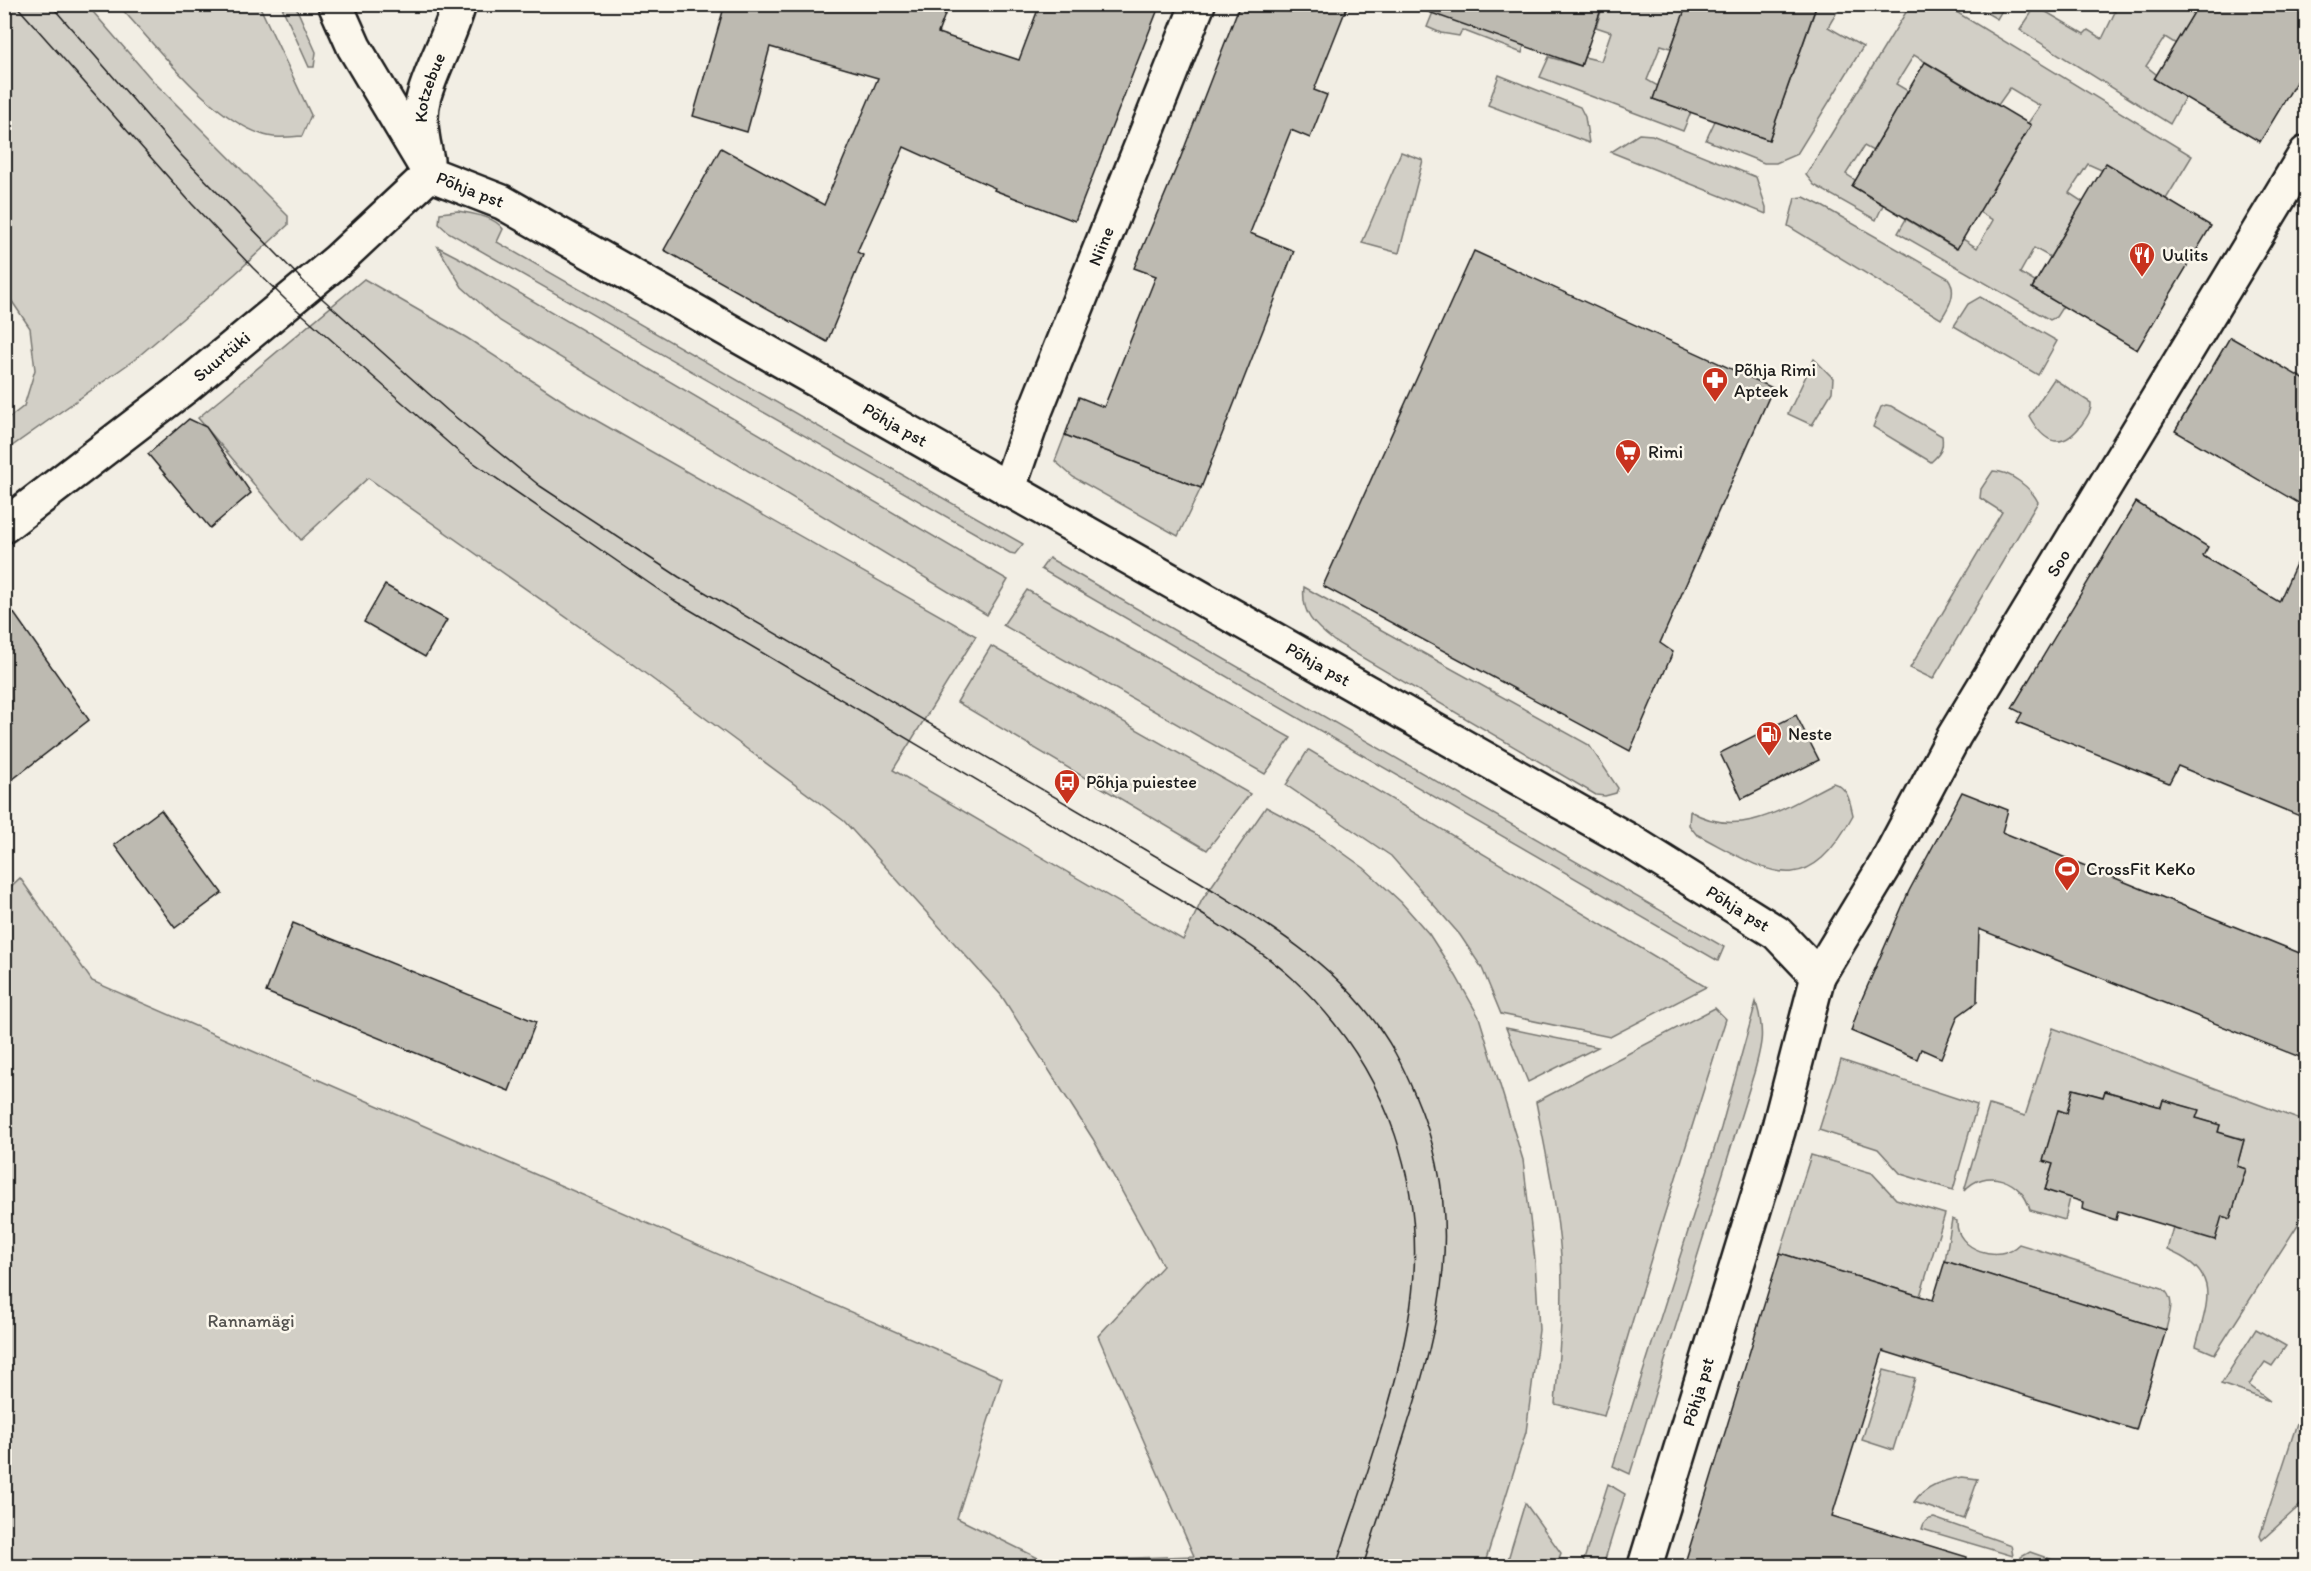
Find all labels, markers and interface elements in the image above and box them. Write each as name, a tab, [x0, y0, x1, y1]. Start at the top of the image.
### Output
street label: Kotzebue	[410, 49, 450, 123]
street label: Põhja pst	[433, 166, 507, 213]
street label: Niine	[1083, 223, 1119, 269]
restaurant icon: Uulits	[2127, 240, 2157, 278]
place label: Uulits	[2162, 244, 2208, 266]
street label: Suurtüki	[189, 326, 255, 387]
place label: Põhja Rimi Apteek	[1734, 359, 1816, 402]
pharmacy icon: Põhja Rimi Apteek	[1700, 365, 1730, 403]
street label: Põhja pst	[859, 398, 932, 452]
supermarket icon: Rimi	[1613, 437, 1643, 475]
place label: Rimi	[1648, 441, 1683, 463]
street label: Soo	[2042, 545, 2075, 581]
street label: Põhja pst	[1282, 637, 1354, 691]
fuel station icon: Neste	[1754, 719, 1784, 757]
place label: Neste	[1788, 723, 1832, 745]
bus stop icon: Põhja puiestee	[1052, 767, 1082, 805]
place label: Põhja puiestee	[1086, 771, 1197, 793]
sports icon: CrossFit KeKo	[2052, 854, 2082, 892]
place label: CrossFit KeKo	[2086, 858, 2195, 880]
street label: Põhja pst	[1702, 880, 1774, 937]
park label: Rannamägi	[207, 1310, 295, 1332]
street label: Põhja pst	[1677, 1355, 1719, 1429]

